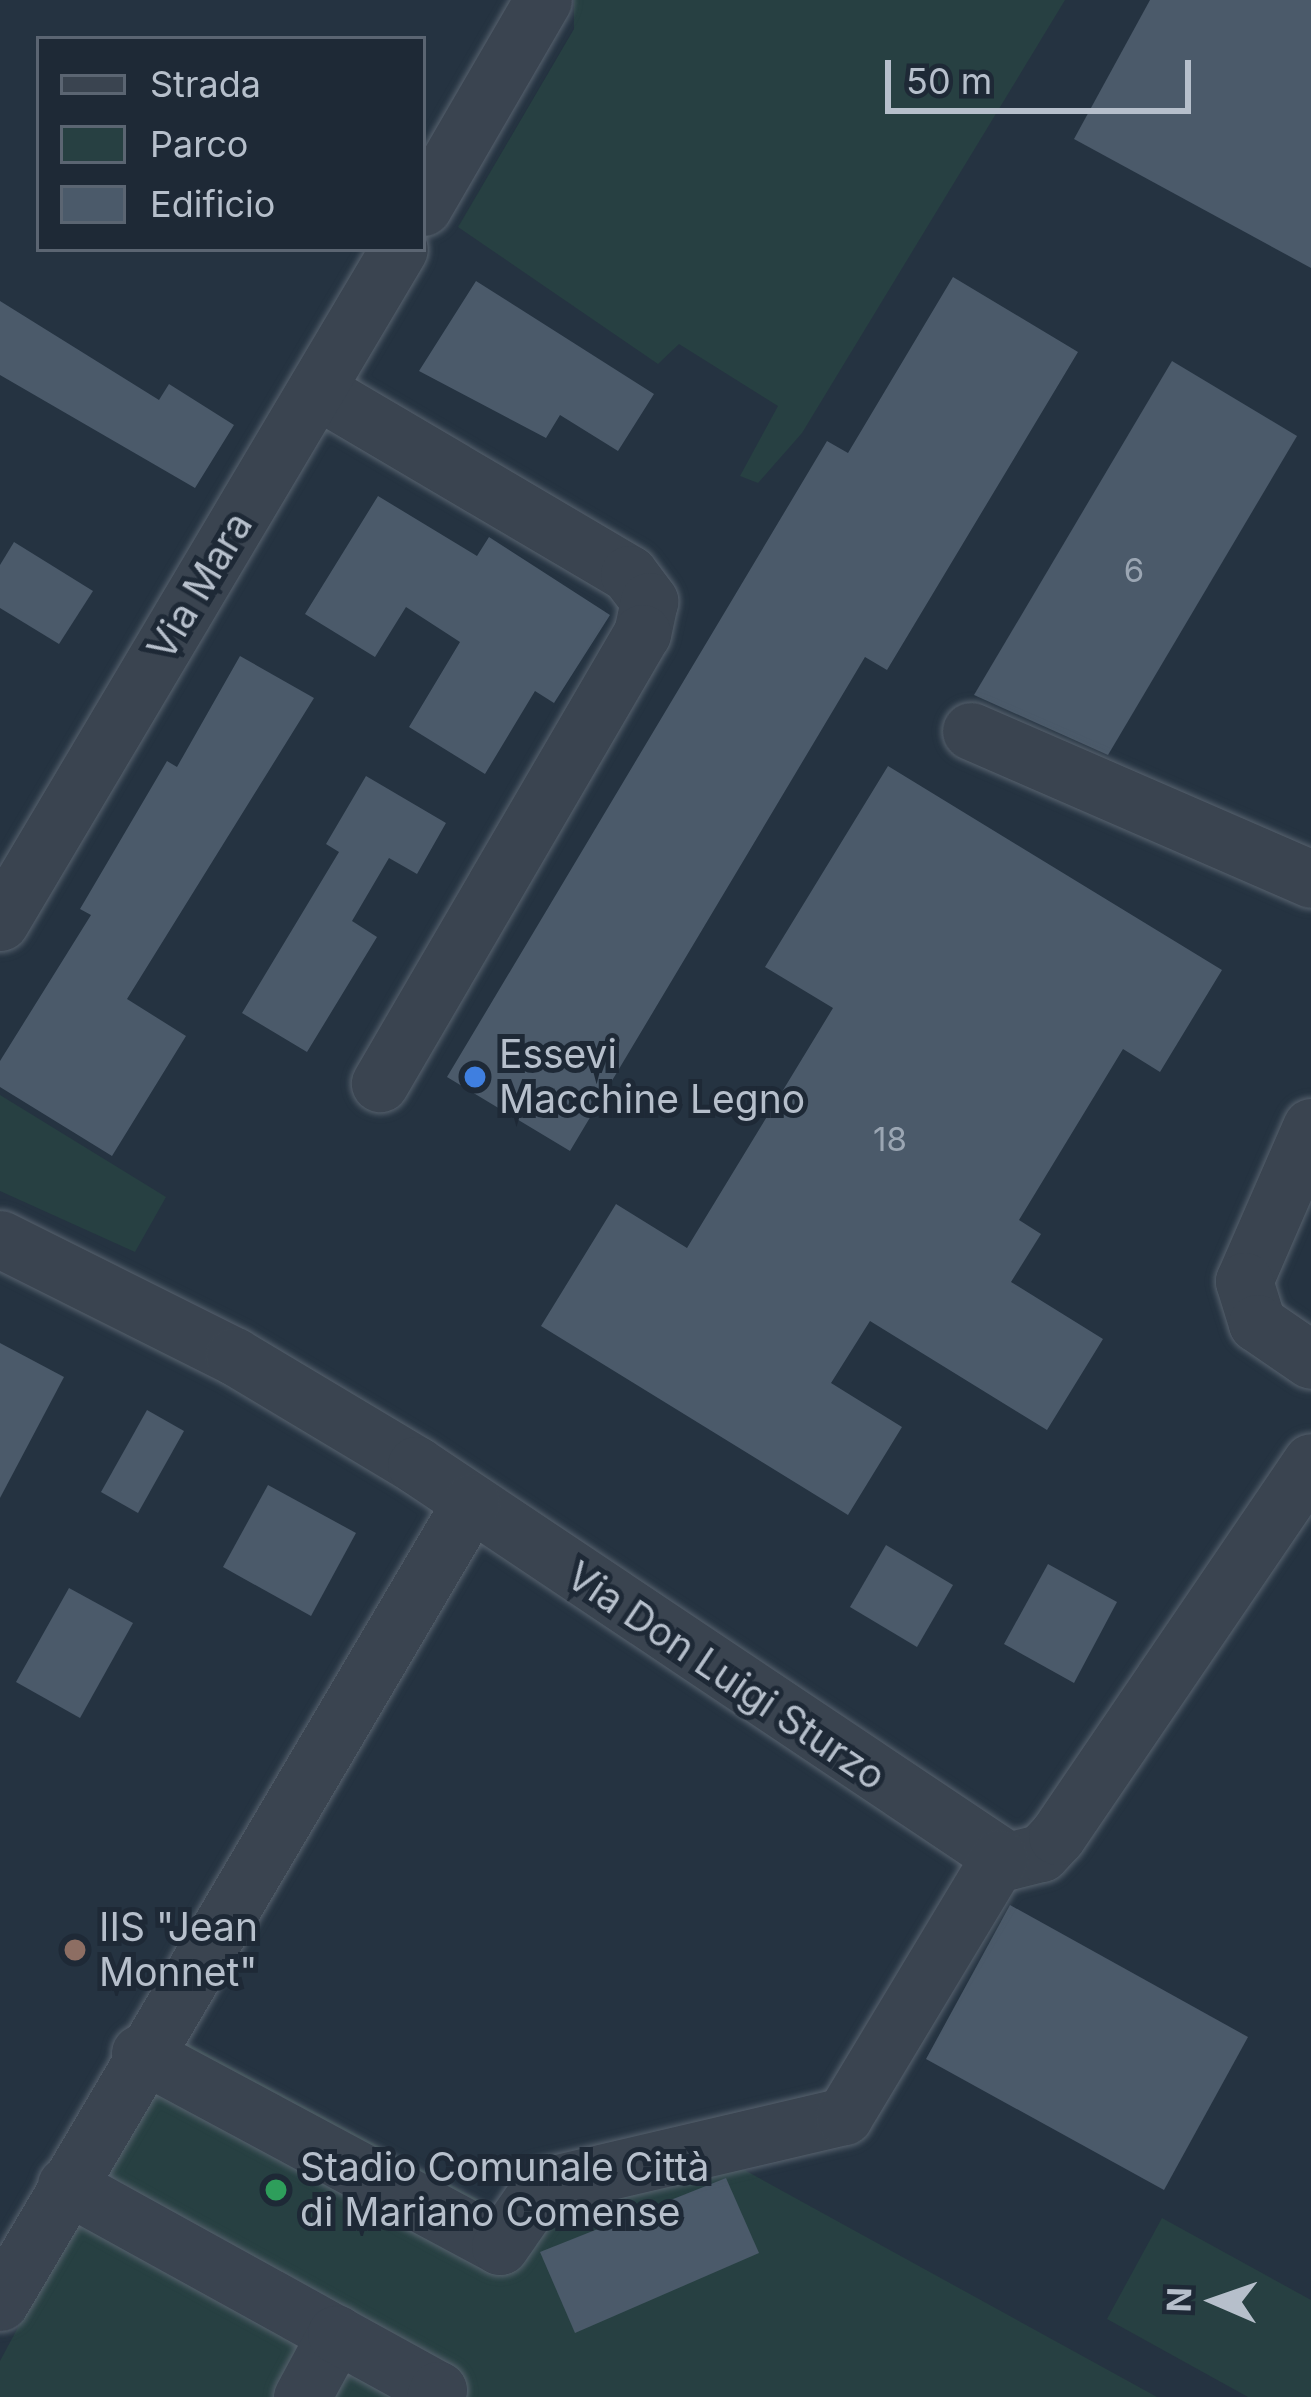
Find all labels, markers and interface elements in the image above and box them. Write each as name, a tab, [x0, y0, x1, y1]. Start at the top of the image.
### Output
legend	[36, 36, 426, 252]
scale bar	[891, 36, 1197, 110]
text: 50 m	[906, 59, 992, 103]
text: Strada	[150, 62, 261, 106]
text: Parco	[150, 122, 248, 166]
text: Edificio	[150, 182, 275, 226]
street label: Via Mara	[138, 504, 262, 668]
house number: 6	[1124, 551, 1144, 591]
place label: Essevi Macchine Legno	[499, 1032, 805, 1123]
marker: Essevi Macchine Legno	[462, 1064, 488, 1090]
house number: 18	[873, 1120, 907, 1160]
street label: Via Don Luigi Sturzo	[558, 1552, 894, 1800]
place label: IIS "Jean Monnet"	[99, 1905, 258, 1996]
marker: IIS "Jean Monnet"	[62, 1937, 88, 1963]
place label: Stadio Comunale Città di Mariano Comense	[300, 2145, 709, 2236]
marker: Stadio Comunale Città di Mariano Comense	[263, 2177, 289, 2203]
north arrow	[1155, 2241, 1275, 2361]
text: N	[1159, 2286, 1199, 2313]

